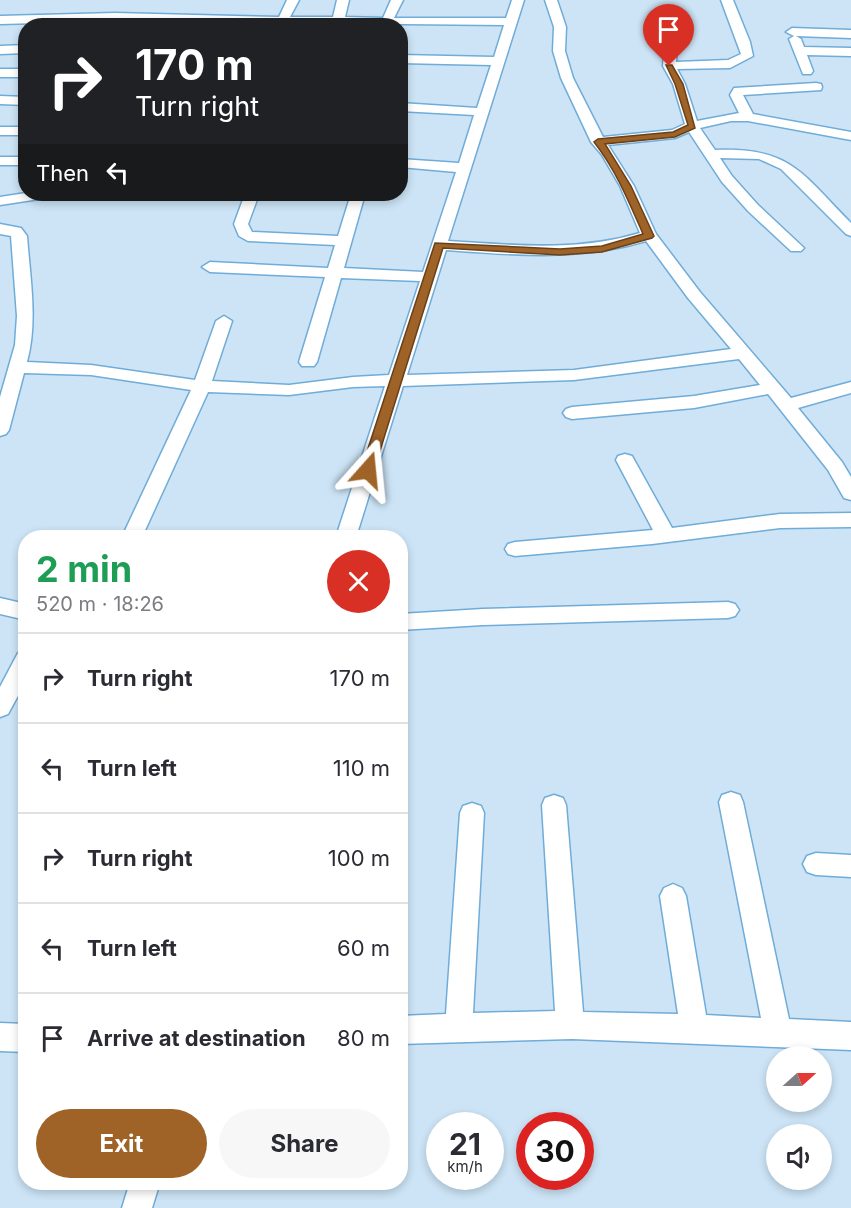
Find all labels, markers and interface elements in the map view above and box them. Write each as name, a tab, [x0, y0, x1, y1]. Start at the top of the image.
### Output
pin	[643, 4, 694, 66]
icon: arrive	[652, 13, 685, 46]
text: 170 m	[135, 39, 253, 90]
icon: right	[36, 42, 114, 120]
text: Turn right	[135, 90, 259, 123]
icon: left	[101, 156, 134, 189]
text: Then	[36, 160, 89, 186]
position arrow	[336, 438, 400, 502]
text: 2 min	[36, 547, 132, 591]
button: close	[327, 550, 390, 613]
text: 520 m · 18:26	[36, 592, 164, 616]
icon: right	[36, 662, 69, 695]
text: Turn right	[87, 665, 193, 691]
text: 170 m	[330, 665, 390, 691]
icon: left	[36, 752, 69, 785]
text: Turn left	[87, 755, 177, 781]
text: 110 m	[333, 755, 390, 781]
icon: right	[36, 842, 69, 875]
text: Turn right	[87, 845, 193, 871]
text: 100 m	[328, 845, 390, 871]
icon: left	[36, 932, 69, 965]
text: Turn left	[87, 935, 177, 961]
text: 60 m	[337, 935, 390, 961]
icon: arrive	[36, 1022, 69, 1055]
text: Arrive at destination	[87, 1025, 306, 1051]
text: 80 m	[337, 1025, 390, 1051]
north arrow	[766, 1046, 832, 1112]
map controls	[766, 1046, 832, 1190]
button: Exit	[36, 1109, 207, 1178]
button: Share	[219, 1109, 390, 1178]
speed limit sign: 30	[516, 1112, 594, 1190]
button: sound	[766, 1124, 832, 1190]
text: 21	[449, 1126, 481, 1162]
text: km/h	[447, 1157, 483, 1176]

